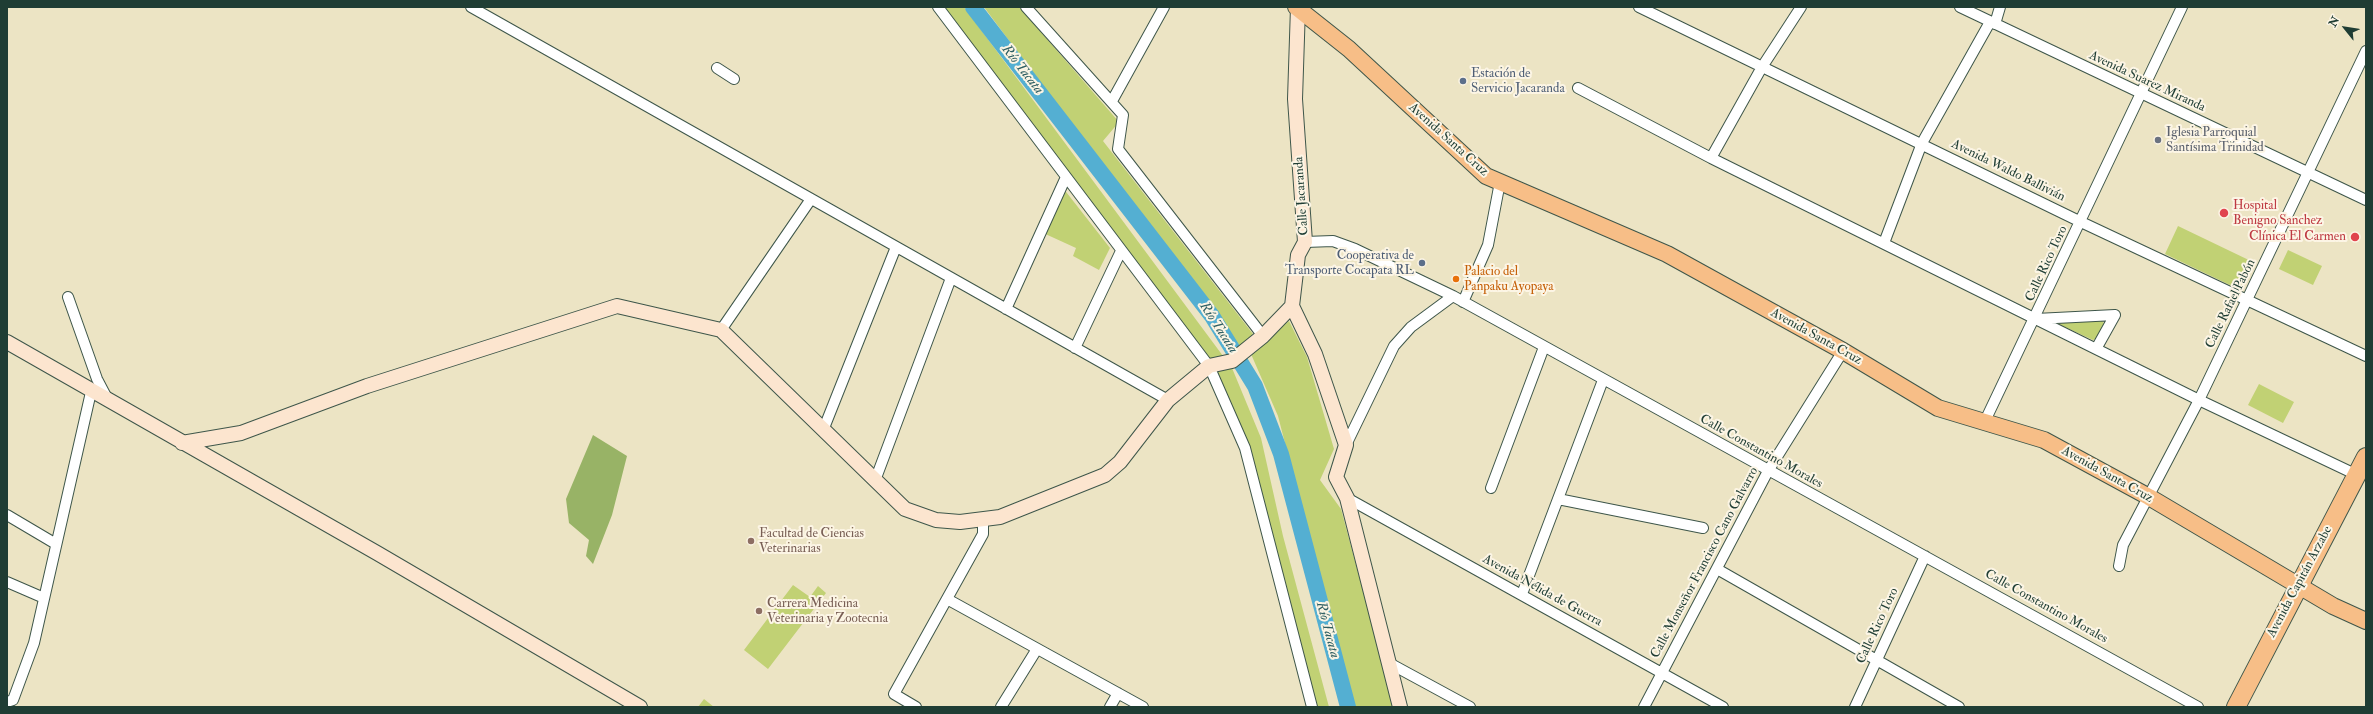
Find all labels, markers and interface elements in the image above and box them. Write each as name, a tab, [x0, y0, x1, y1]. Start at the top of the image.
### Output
north arrow	[2325, 8, 2365, 48]
text: N	[2326, 14, 2342, 29]
water label: Río Tacata	[998, 42, 1046, 98]
street label: Avenida Suarez Miranda	[2086, 48, 2208, 116]
place label: Estación de Servicio Jacaranda	[1471, 66, 1565, 97]
marker: Estación de Servicio Jacaranda	[1458, 76, 1468, 86]
street label: Avenida Santa Cruz	[1405, 100, 1491, 180]
place label: Iglesia Parroquial Santísima Trinidad	[2166, 125, 2264, 156]
marker: Iglesia Parroquial Santísima Trinidad	[2153, 135, 2163, 145]
street label: Avenida Waldo Ballivián	[1949, 137, 2067, 205]
street label: Calle Jacaranda	[1291, 156, 1313, 236]
place label: Hospital Benigno Sanchez	[2233, 198, 2322, 229]
marker: Hospital Benigno Sanchez	[2218, 207, 2230, 219]
street label: Calle Rico Toro	[2023, 224, 2071, 304]
place label: Clínica El Carmen	[2249, 229, 2346, 245]
marker: Clínica El Carmen	[2349, 231, 2361, 243]
place label: Cooperativa de Transporte Cocapata RL	[1285, 248, 1414, 279]
street label: Calle Rafael Pabón	[2203, 257, 2259, 351]
marker: Cooperativa de Transporte Cocapata RL	[1417, 258, 1427, 268]
place label: Palacio del Panpaku Ayopaya	[1464, 264, 1553, 295]
marker: Palacio del Panpaku Ayopaya	[1451, 274, 1461, 284]
water label: Río Tacata	[1195, 299, 1241, 357]
street label: Avenida Santa Cruz	[1768, 305, 1864, 369]
street label: Calle Constantino Morales	[1697, 412, 1825, 492]
street label: Avenida Santa Cruz	[2059, 443, 2155, 507]
street label: Calle Monseñor Francisco Cano Galvarro	[1648, 465, 1762, 661]
street label: Avenida Capitán Arzabe	[2264, 524, 2336, 640]
place label: Facultad de Ciencias Veterinarias	[759, 526, 864, 557]
marker: Facultad de Ciencias Veterinarias	[746, 536, 756, 546]
street label: Avenida Nélida de Guerra	[1480, 552, 1604, 630]
street label: Calle Constantino Morales	[1982, 567, 2110, 647]
street label: Calle Rico Toro	[1854, 586, 1902, 666]
place label: Carrera Medicina Veterinaria y Zootecnia	[767, 596, 888, 627]
water label: Río Tacata	[1311, 600, 1343, 660]
marker: Carrera Medicina Veterinaria y Zootecnia	[754, 606, 764, 616]

